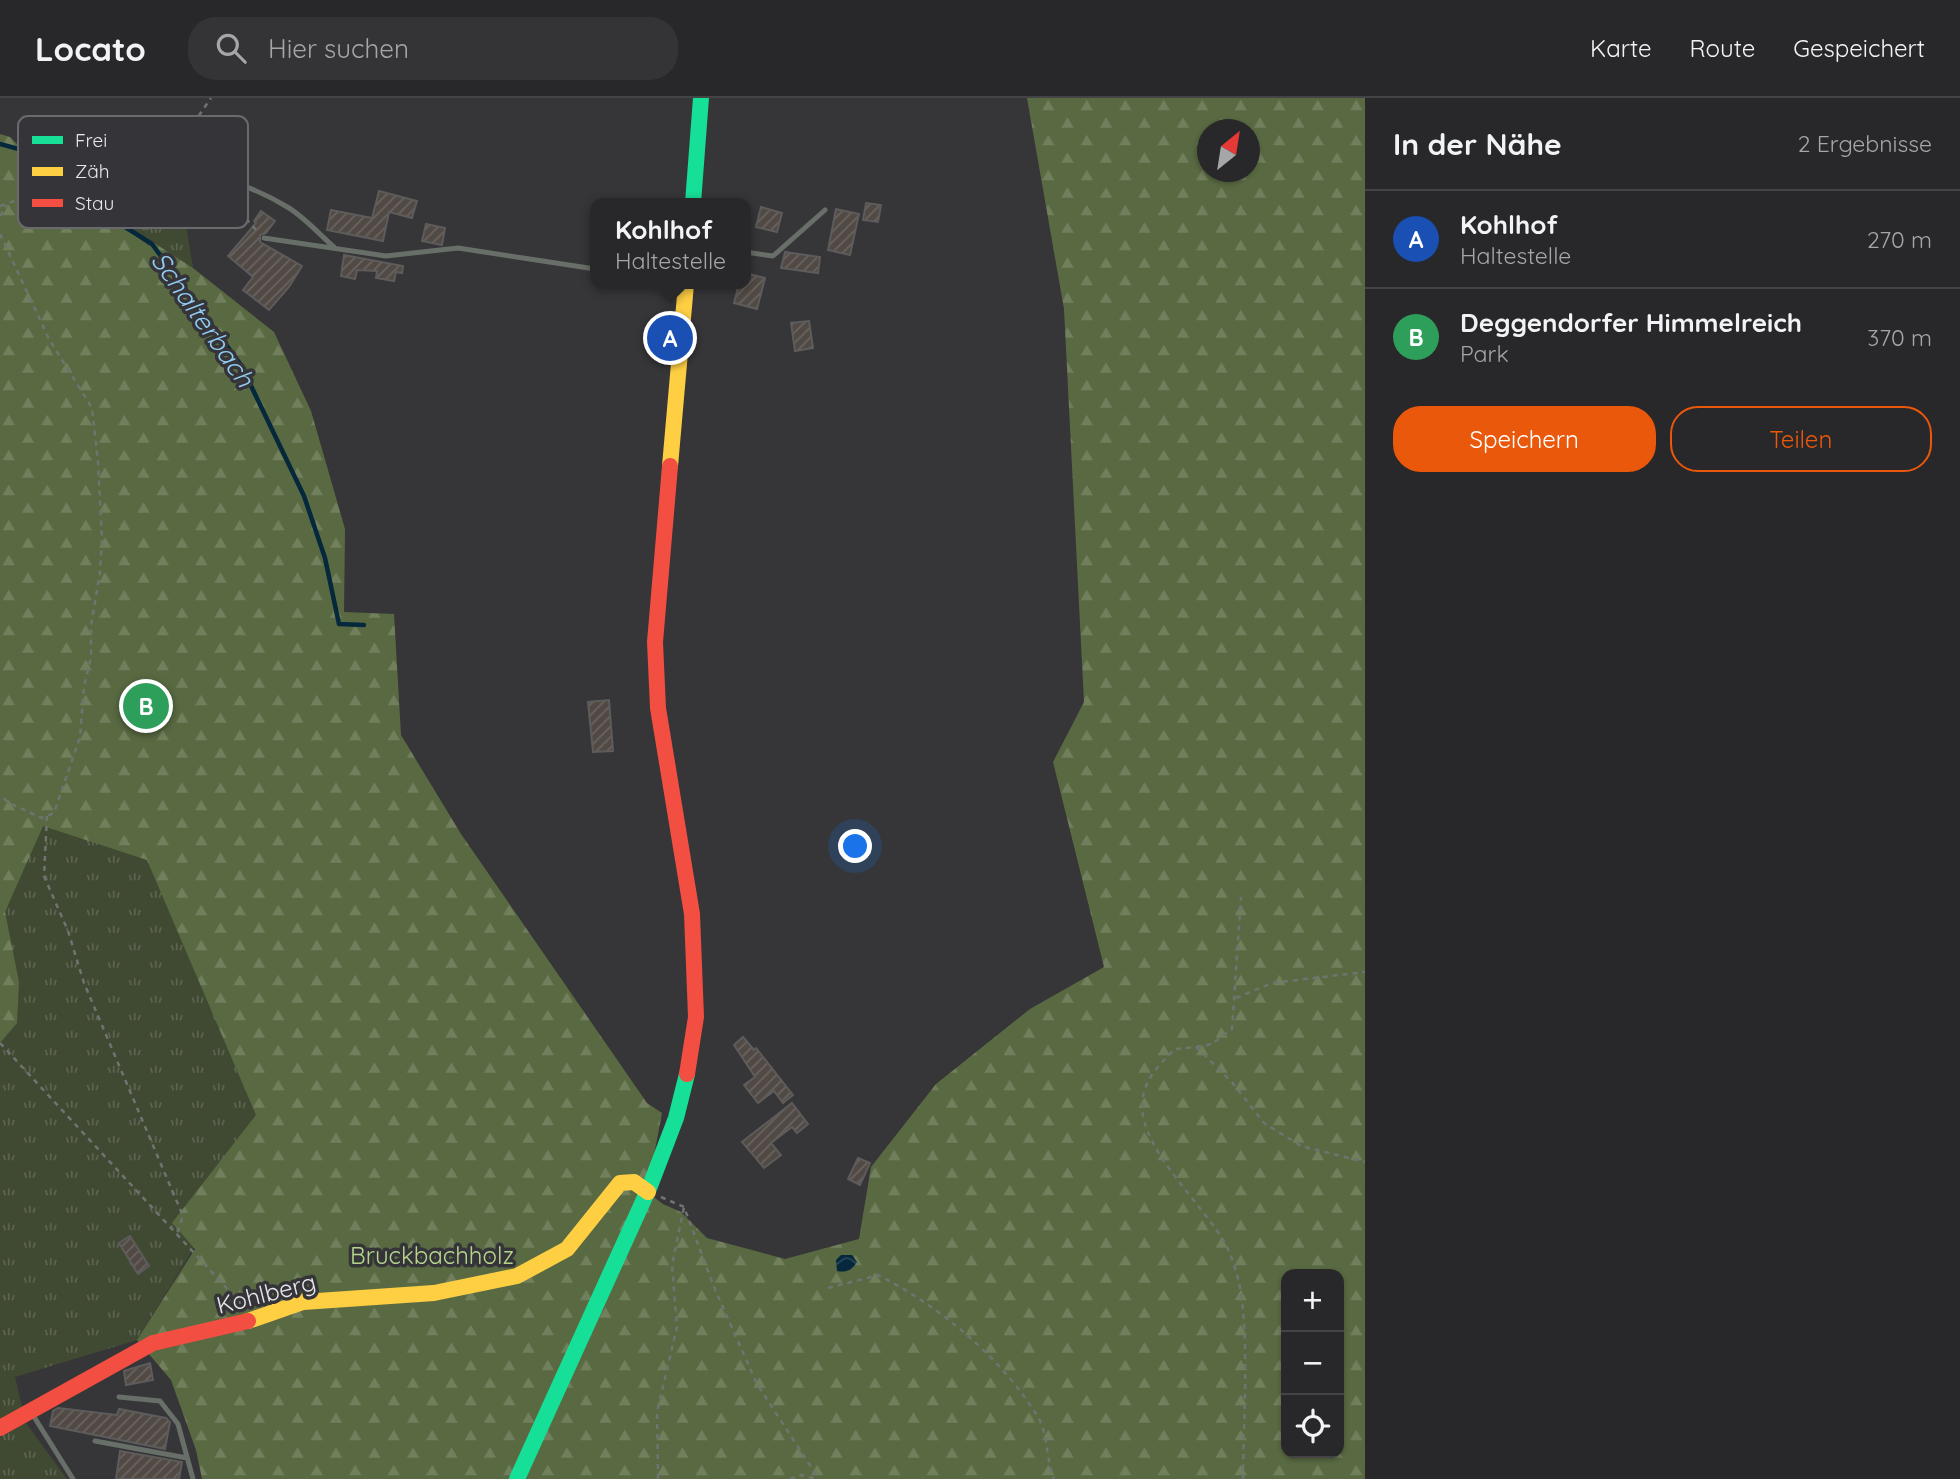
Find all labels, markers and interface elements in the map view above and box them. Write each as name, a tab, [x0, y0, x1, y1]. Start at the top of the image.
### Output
search box	[188, 17, 678, 80]
text: Locato	[35, 28, 146, 69]
icon: search	[212, 29, 250, 67]
text: Hier suchen	[268, 32, 409, 65]
text: Karte	[1590, 33, 1652, 63]
text: Route	[1690, 33, 1755, 63]
text: Gespeichert	[1793, 33, 1925, 63]
legend	[18, 116, 248, 228]
north arrow	[1197, 119, 1260, 182]
text: In der Nähe	[1393, 125, 1562, 163]
text: Frei	[75, 128, 107, 152]
text: 2 Ergebnisse	[1798, 129, 1932, 158]
text: Zäh	[75, 159, 110, 183]
text: Stau	[75, 191, 114, 215]
popup	[590, 198, 751, 289]
text: Kohlhof	[1460, 208, 1558, 241]
text: Kohlhof	[615, 213, 713, 246]
text: A	[1409, 225, 1423, 254]
text: 270 m	[1867, 225, 1932, 254]
text: Haltestelle	[1460, 241, 1571, 270]
water label: Schalterbach	[144, 245, 262, 394]
text: Haltestelle	[615, 246, 726, 275]
text: Deggendorfer Himmelreich	[1460, 306, 1802, 339]
pin: A	[647, 312, 693, 364]
text: B	[1408, 323, 1424, 352]
text: 370 m	[1867, 323, 1932, 352]
text: Park	[1460, 339, 1509, 368]
button: Speichern	[1393, 406, 1656, 472]
button: Teilen	[1670, 406, 1932, 472]
pin: B	[123, 680, 169, 732]
your location	[838, 829, 872, 863]
park label: Bruckbachholz	[350, 1240, 514, 1270]
street label: Kohlberg	[213, 1266, 319, 1320]
map controls	[1281, 1269, 1344, 1458]
button: +	[1281, 1269, 1344, 1332]
button: −	[1281, 1332, 1344, 1395]
button: locate	[1281, 1395, 1344, 1458]

